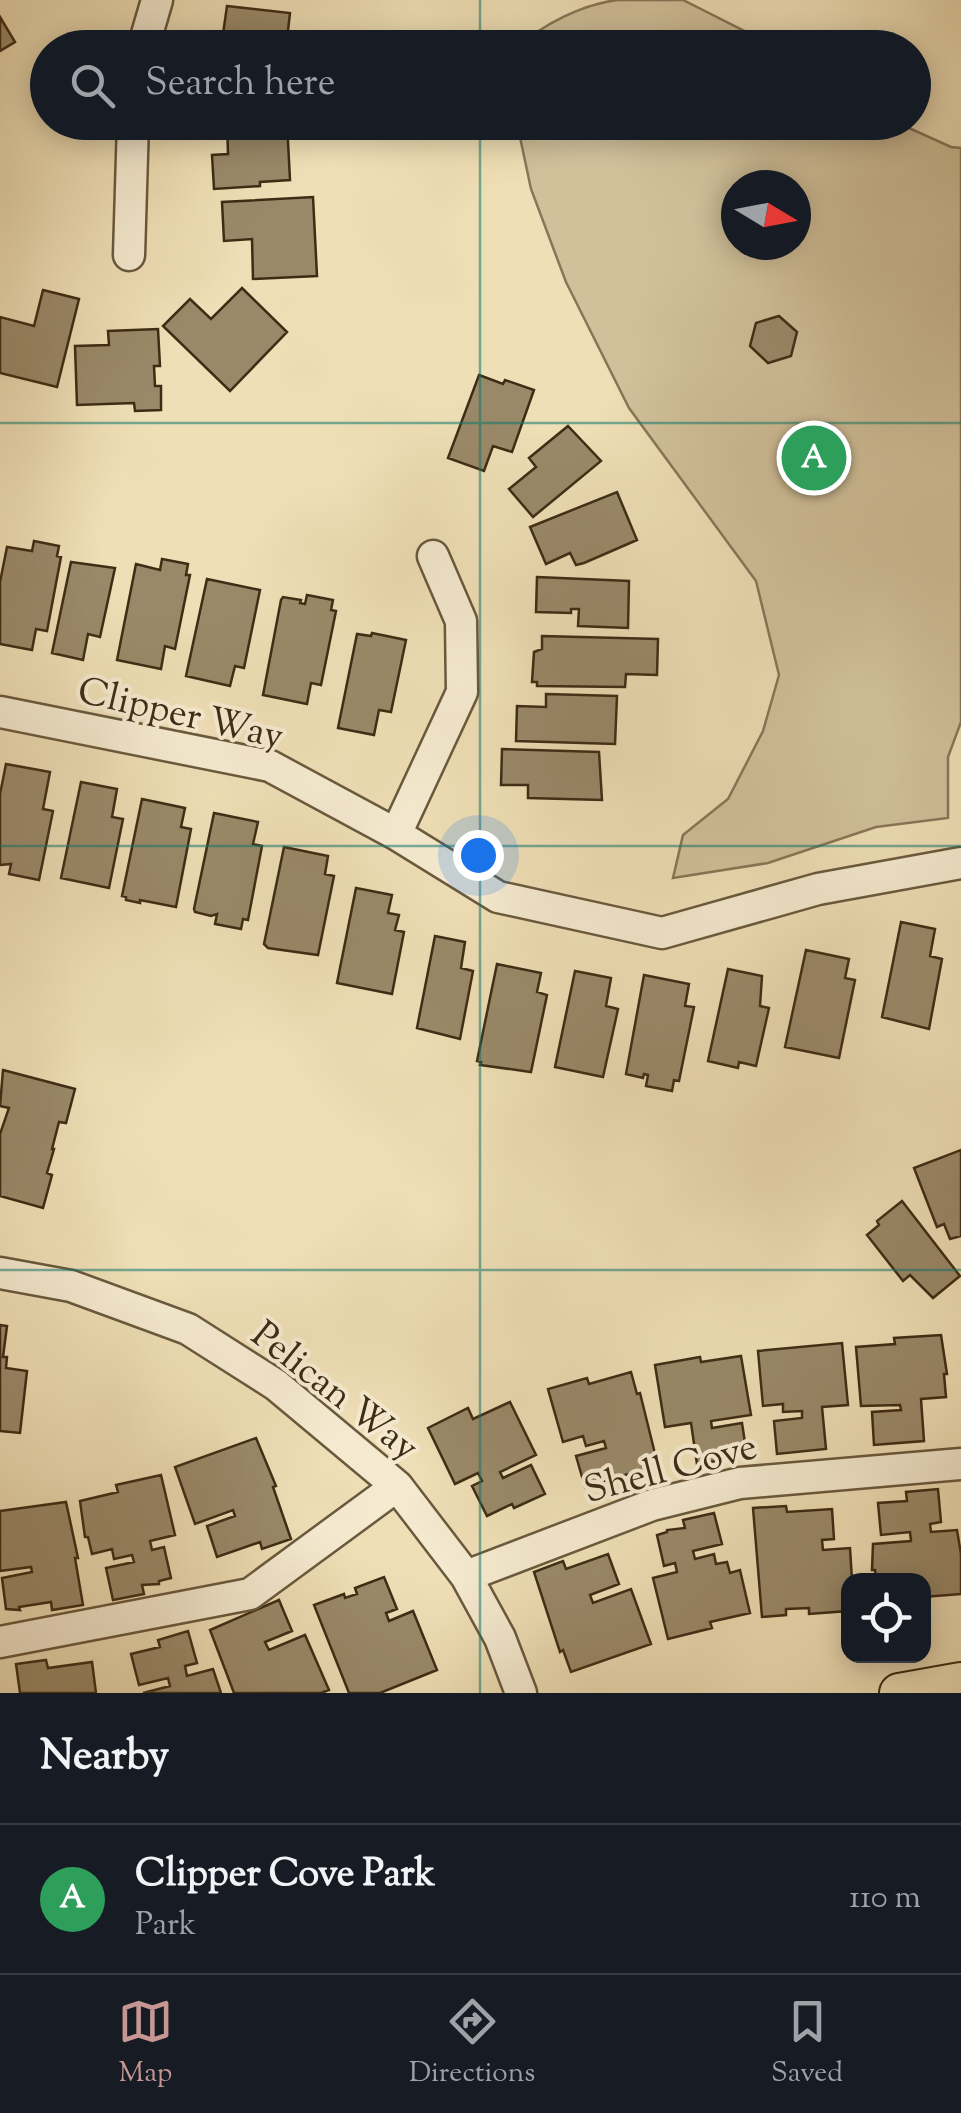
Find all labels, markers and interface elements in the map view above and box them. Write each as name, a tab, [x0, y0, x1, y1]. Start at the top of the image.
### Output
search box	[30, 30, 931, 140]
icon: search	[65, 58, 120, 113]
text: Search here	[145, 58, 336, 112]
north arrow	[721, 170, 811, 260]
pin: A	[782, 420, 846, 496]
street label: Clipper Way	[72, 666, 288, 766]
your location	[453, 830, 504, 881]
street label: Pelican Way	[238, 1310, 429, 1476]
street label: Shell Cove	[579, 1422, 764, 1520]
map controls	[841, 1573, 931, 1663]
button: locate	[841, 1573, 931, 1663]
text: Nearby	[40, 1728, 169, 1788]
text: Clipper Cove Park	[135, 1849, 435, 1903]
text: A	[60, 1876, 85, 1922]
text: 110 m	[849, 1876, 921, 1922]
text: Park	[135, 1903, 196, 1949]
tab: Map	[118, 1994, 173, 2094]
tab: Directions	[409, 1994, 535, 2094]
tab: Saved	[771, 1994, 843, 2094]

